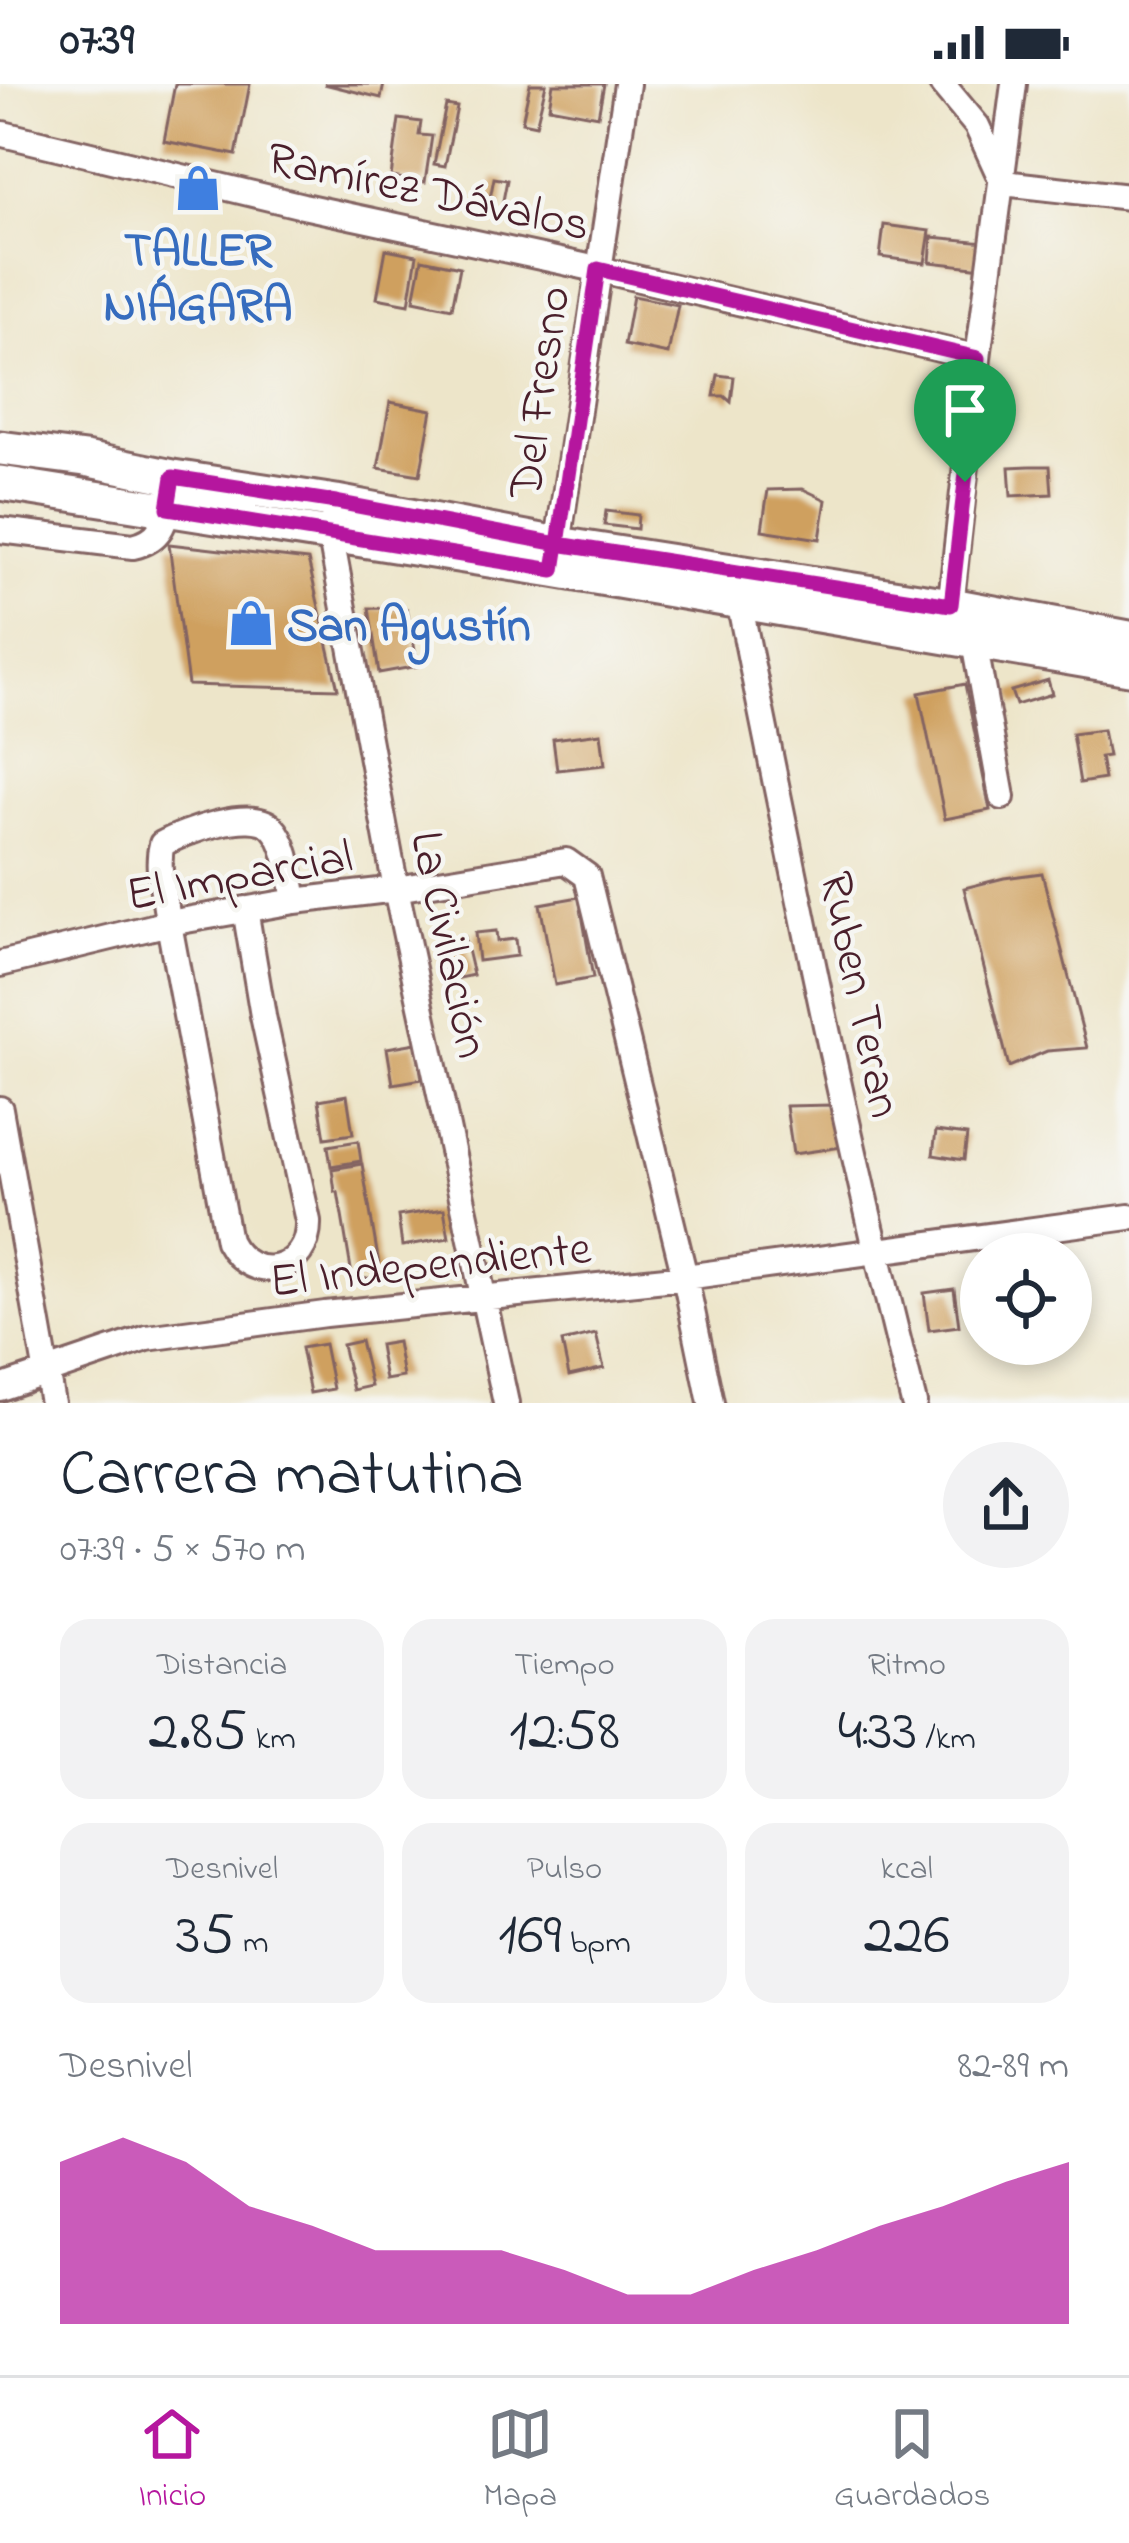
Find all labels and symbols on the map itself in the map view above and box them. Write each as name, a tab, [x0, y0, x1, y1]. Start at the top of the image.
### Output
street label: Ramírez Dávalos	[260, 126, 596, 262]
shop icon: TALLER NIÁGARA	[173, 163, 223, 213]
place label: TALLER NIÁGARA	[103, 218, 293, 343]
street label: Del Fresno	[492, 282, 591, 504]
pin	[914, 359, 1016, 482]
place label: San Agustín	[287, 593, 531, 665]
shop icon: San Agustín	[226, 598, 276, 648]
street label: El Imparcial	[121, 824, 358, 932]
street label: La Civilación	[389, 825, 505, 1065]
street label: Ruben Teran	[798, 866, 918, 1125]
street label: El Independiente	[267, 1215, 595, 1319]

